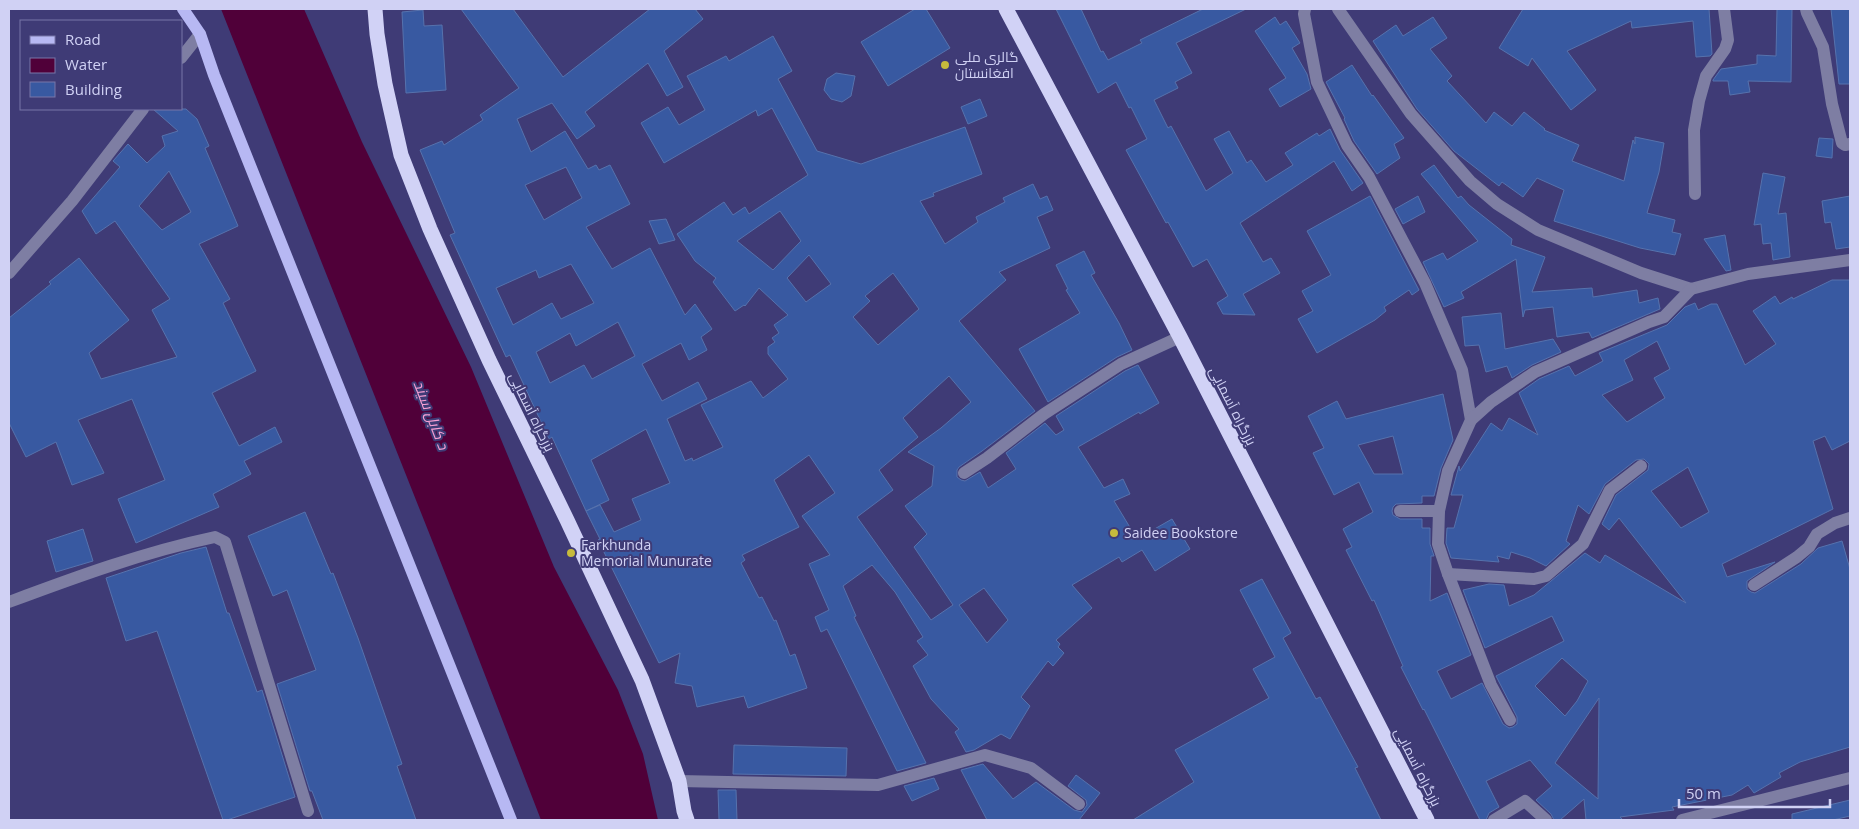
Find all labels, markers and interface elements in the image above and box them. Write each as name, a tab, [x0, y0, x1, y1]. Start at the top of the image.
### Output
legend	[20, 20, 182, 110]
text: Road	[65, 29, 101, 49]
place label: گالری ملی افغانستان	[955, 47, 1018, 82]
text: Water	[65, 54, 107, 74]
marker: گالری ملی افغانستان	[939, 59, 951, 71]
text: Building	[65, 79, 122, 99]
street label: بزرگراه آسمایی	[1205, 363, 1261, 448]
street label: بزرگراه آسمایی	[505, 369, 560, 455]
water label: د کابل سيند	[410, 377, 455, 453]
place label: Saidee Bookstore	[1124, 523, 1238, 542]
marker: Saidee Bookstore	[1108, 527, 1120, 539]
place label: Farkhunda Memorial Munurate	[581, 535, 712, 570]
marker: Farkhunda Memorial Munurate	[565, 547, 577, 559]
street label: بزرگراه آسمایی	[1390, 724, 1446, 809]
scale bar	[1679, 776, 1830, 808]
text: 50 m	[1686, 783, 1721, 803]

